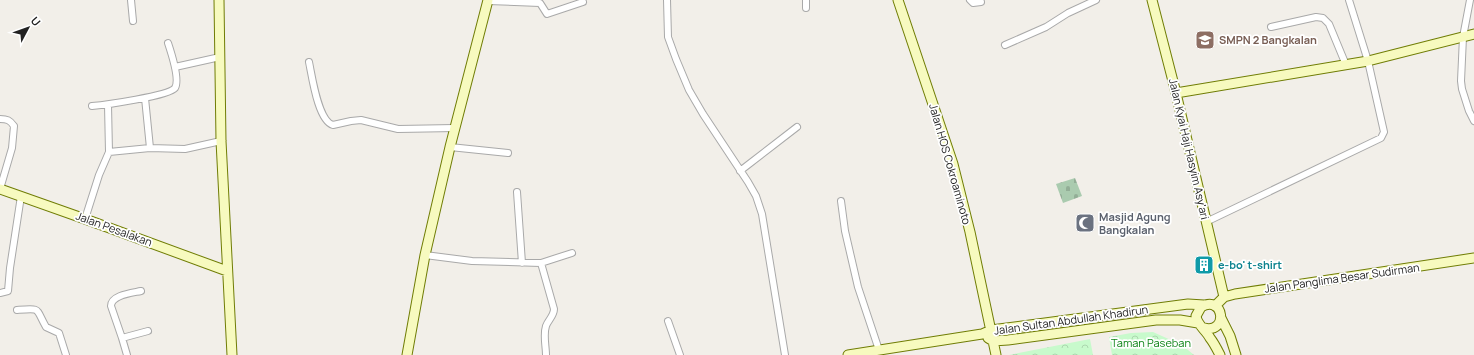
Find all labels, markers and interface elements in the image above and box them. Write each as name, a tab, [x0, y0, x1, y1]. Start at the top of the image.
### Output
north arrow	[8, 8, 48, 48]
text: U	[28, 13, 44, 29]
school or university icon: SMPN 2 Bangkalan	[1194, 29, 1216, 51]
place label: SMPN 2 Bangkalan	[1219, 32, 1317, 47]
street label: Jalan Kyai Haji Hasyim Asy'ari	[1166, 77, 1213, 221]
street label: Jalan HOS Cokroaminoto	[926, 102, 975, 226]
street label: Jalan Pesalakan	[74, 208, 154, 249]
place label: Masjid Agung Bangkalan	[1099, 209, 1171, 237]
mosque icon: Masjid Agung Bangkalan	[1074, 212, 1096, 234]
building icon: e-bo' t-shirt	[1193, 254, 1215, 276]
place label: e-bo' t-shirt	[1218, 257, 1282, 272]
street label: Jalan Panglima Besar Sudirman	[1263, 259, 1420, 296]
street label: Jalan Sultan Abdullah Khadirun	[993, 301, 1149, 338]
park label: Taman Paseban	[1111, 335, 1191, 350]

